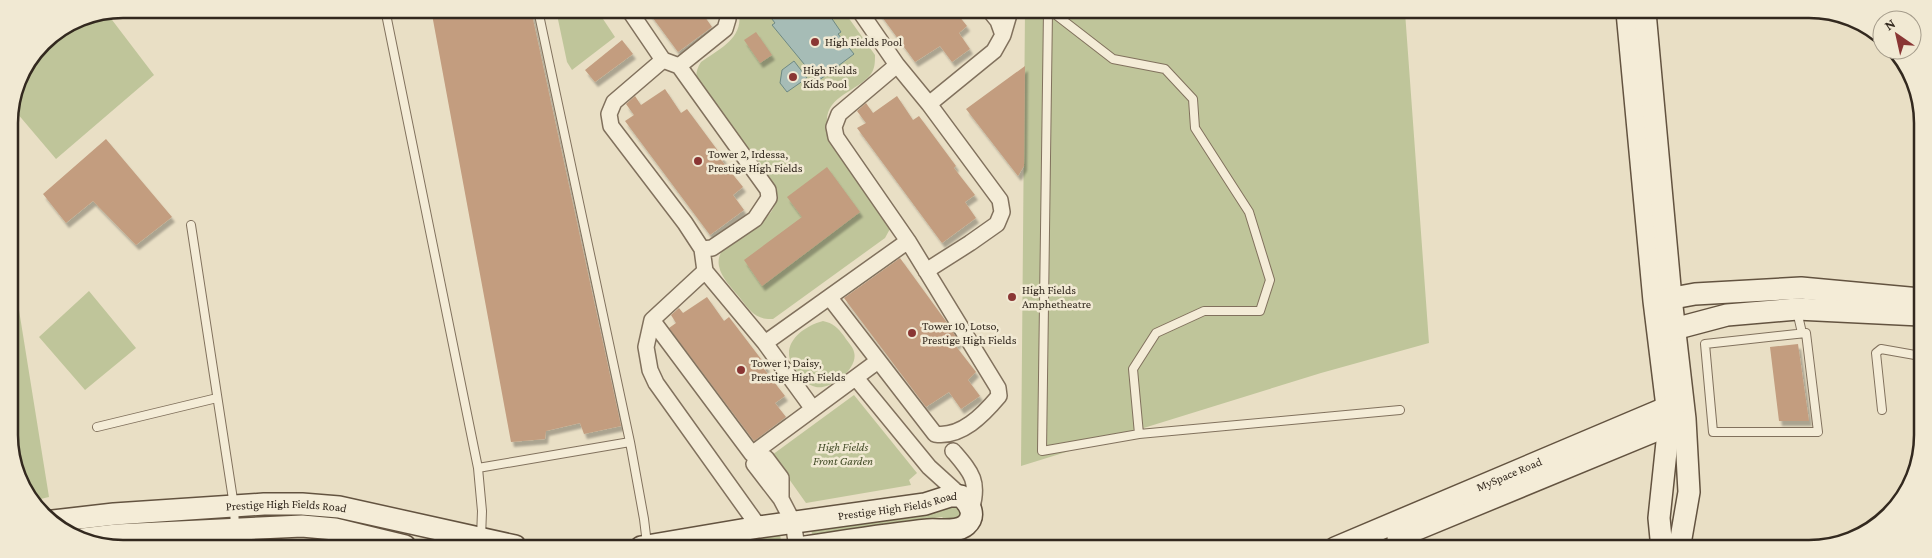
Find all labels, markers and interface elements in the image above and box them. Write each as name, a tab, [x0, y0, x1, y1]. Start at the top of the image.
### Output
north arrow	[1872, 10, 1922, 60]
text: N	[1881, 15, 1899, 34]
place label: High Fields Pool	[825, 35, 902, 49]
marker: High Fields Pool	[809, 36, 821, 48]
place label: High Fields Kids Pool	[803, 63, 857, 91]
marker: High Fields Kids Pool	[787, 71, 799, 83]
place label: Tower 2, Irdessa, Prestige High Fields	[708, 147, 803, 175]
marker: Tower 2, Irdessa, Prestige High Fields	[692, 155, 704, 167]
place label: High Fields Amphetheatre	[1022, 283, 1091, 311]
marker: High Fields Amphetheatre	[1006, 291, 1018, 303]
place label: Tower 10, Lotso, Prestige High Fields	[922, 319, 1017, 347]
marker: Tower 10, Lotso, Prestige High Fields	[906, 327, 918, 339]
place label: Tower 1, Daisy, Prestige High Fields	[751, 356, 846, 384]
marker: Tower 1, Daisy, Prestige High Fields	[735, 364, 747, 376]
park label: High Fields Front Garden	[813, 440, 873, 468]
street label: MySpace Road	[1474, 454, 1545, 494]
street label: Prestige High Fields Road	[837, 489, 958, 523]
street label: Prestige High Fields Road	[225, 497, 349, 516]

